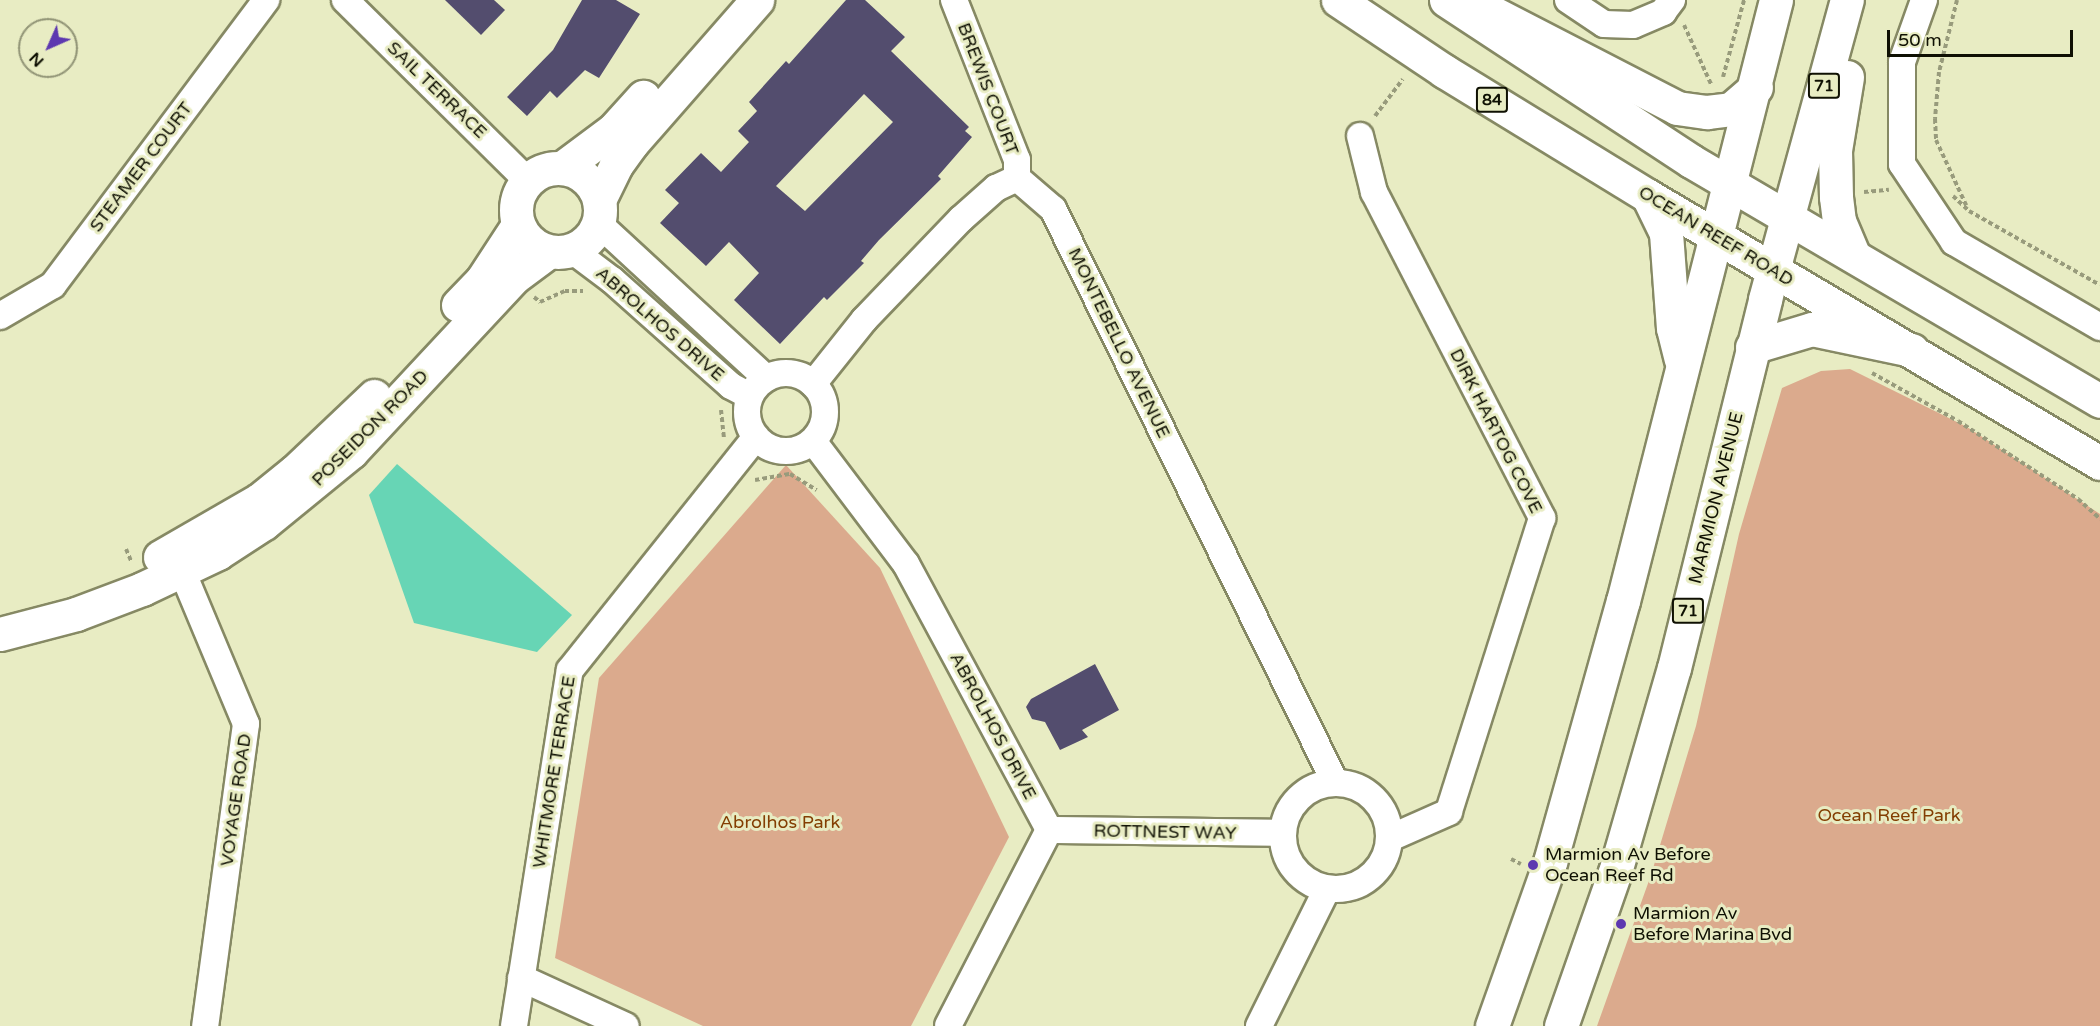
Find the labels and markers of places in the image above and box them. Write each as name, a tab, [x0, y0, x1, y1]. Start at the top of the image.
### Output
place label: Marmion Av Before Ocean Reef Rd	[1545, 844, 1711, 886]
marker: Marmion Av Before Ocean Reef Rd	[1526, 858, 1540, 872]
place label: Marmion Av Before Marina Bvd	[1633, 903, 1792, 946]
marker: Marmion Av Before Marina Bvd	[1614, 917, 1628, 931]

